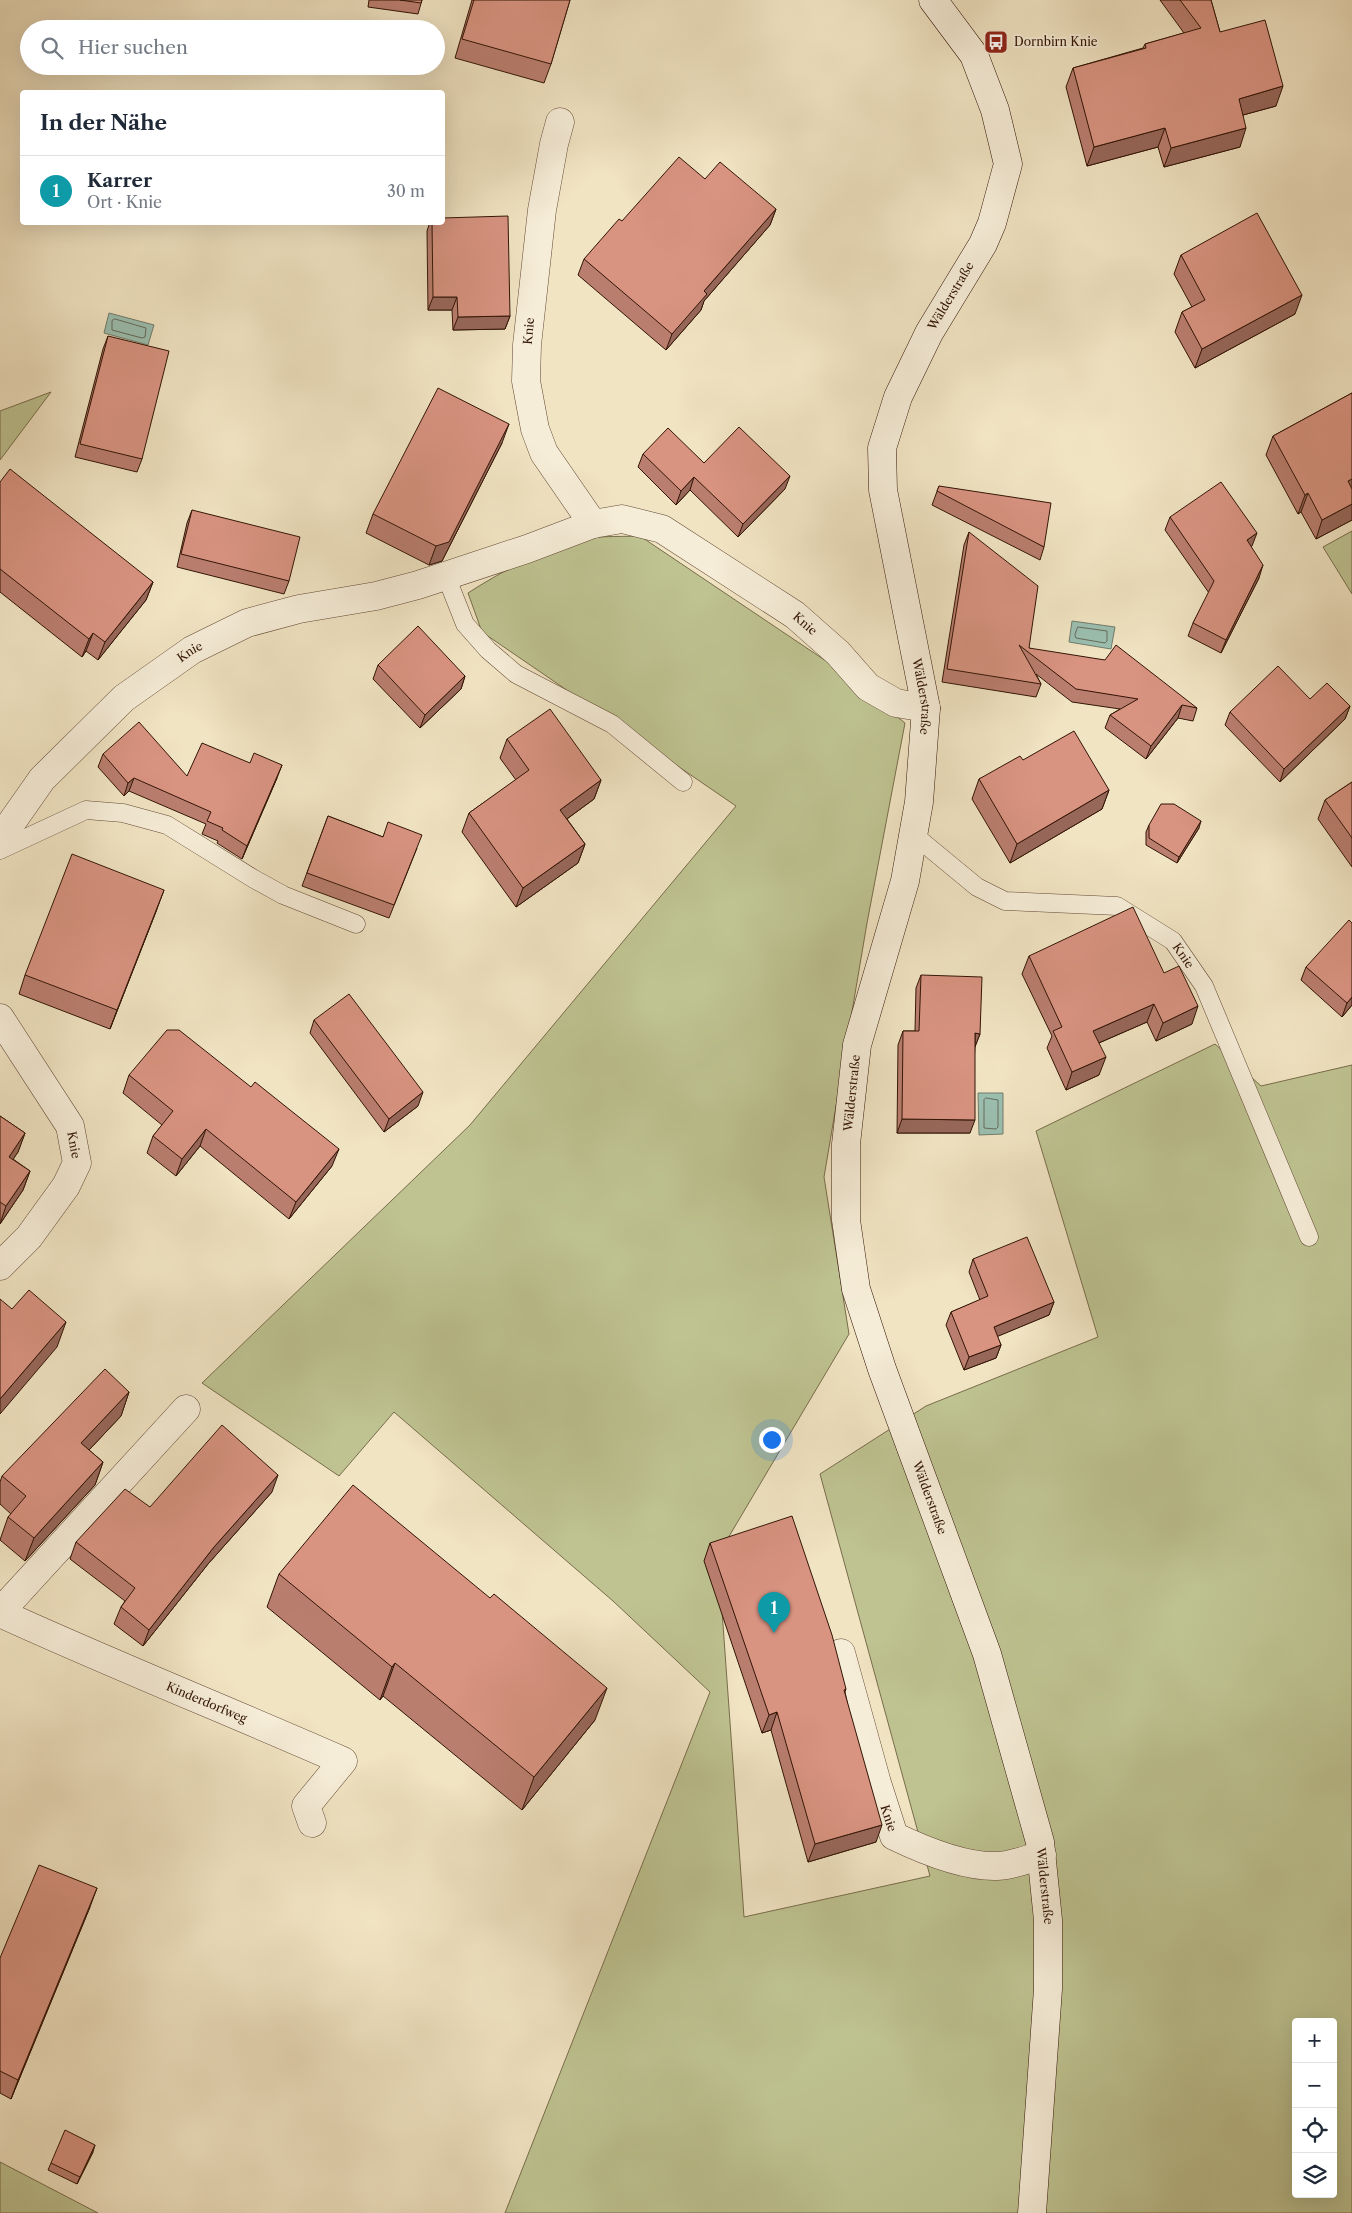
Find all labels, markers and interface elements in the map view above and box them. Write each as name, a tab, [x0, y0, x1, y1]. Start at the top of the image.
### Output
search box	[20, 20, 445, 75]
bus stop icon: Dornbirn Knie	[983, 29, 1009, 55]
icon: search	[38, 34, 66, 62]
place label: Dornbirn Knie	[1014, 34, 1098, 49]
text: Hier suchen	[78, 36, 188, 59]
text: In der Nähe	[40, 110, 167, 135]
text: Karrer	[87, 169, 152, 192]
text: 1	[52, 181, 60, 201]
text: 30 m	[387, 181, 425, 201]
text: Ort · Knie	[87, 192, 162, 212]
street label: Wälderstraße	[924, 259, 977, 333]
street label: Knie	[520, 316, 537, 345]
street label: Knie	[790, 609, 821, 638]
street label: Knie	[174, 638, 205, 665]
street label: Wälderstraße	[909, 656, 934, 736]
street label: Knie	[1170, 940, 1198, 971]
street label: Wälderstraße	[840, 1054, 863, 1133]
street label: Knie	[64, 1130, 84, 1160]
your location	[759, 1427, 785, 1453]
street label: Wälderstraße	[909, 1458, 950, 1537]
pin: 1	[758, 1592, 790, 1633]
street label: Kinderdorfweg	[164, 1678, 250, 1726]
street label: Knie	[878, 1803, 900, 1834]
street label: Wälderstraße	[1034, 1846, 1056, 1925]
map controls	[1292, 2018, 1337, 2198]
button: +	[1292, 2018, 1337, 2063]
button: −	[1292, 2063, 1337, 2108]
button: locate	[1292, 2108, 1337, 2153]
button: layers	[1292, 2153, 1337, 2198]

